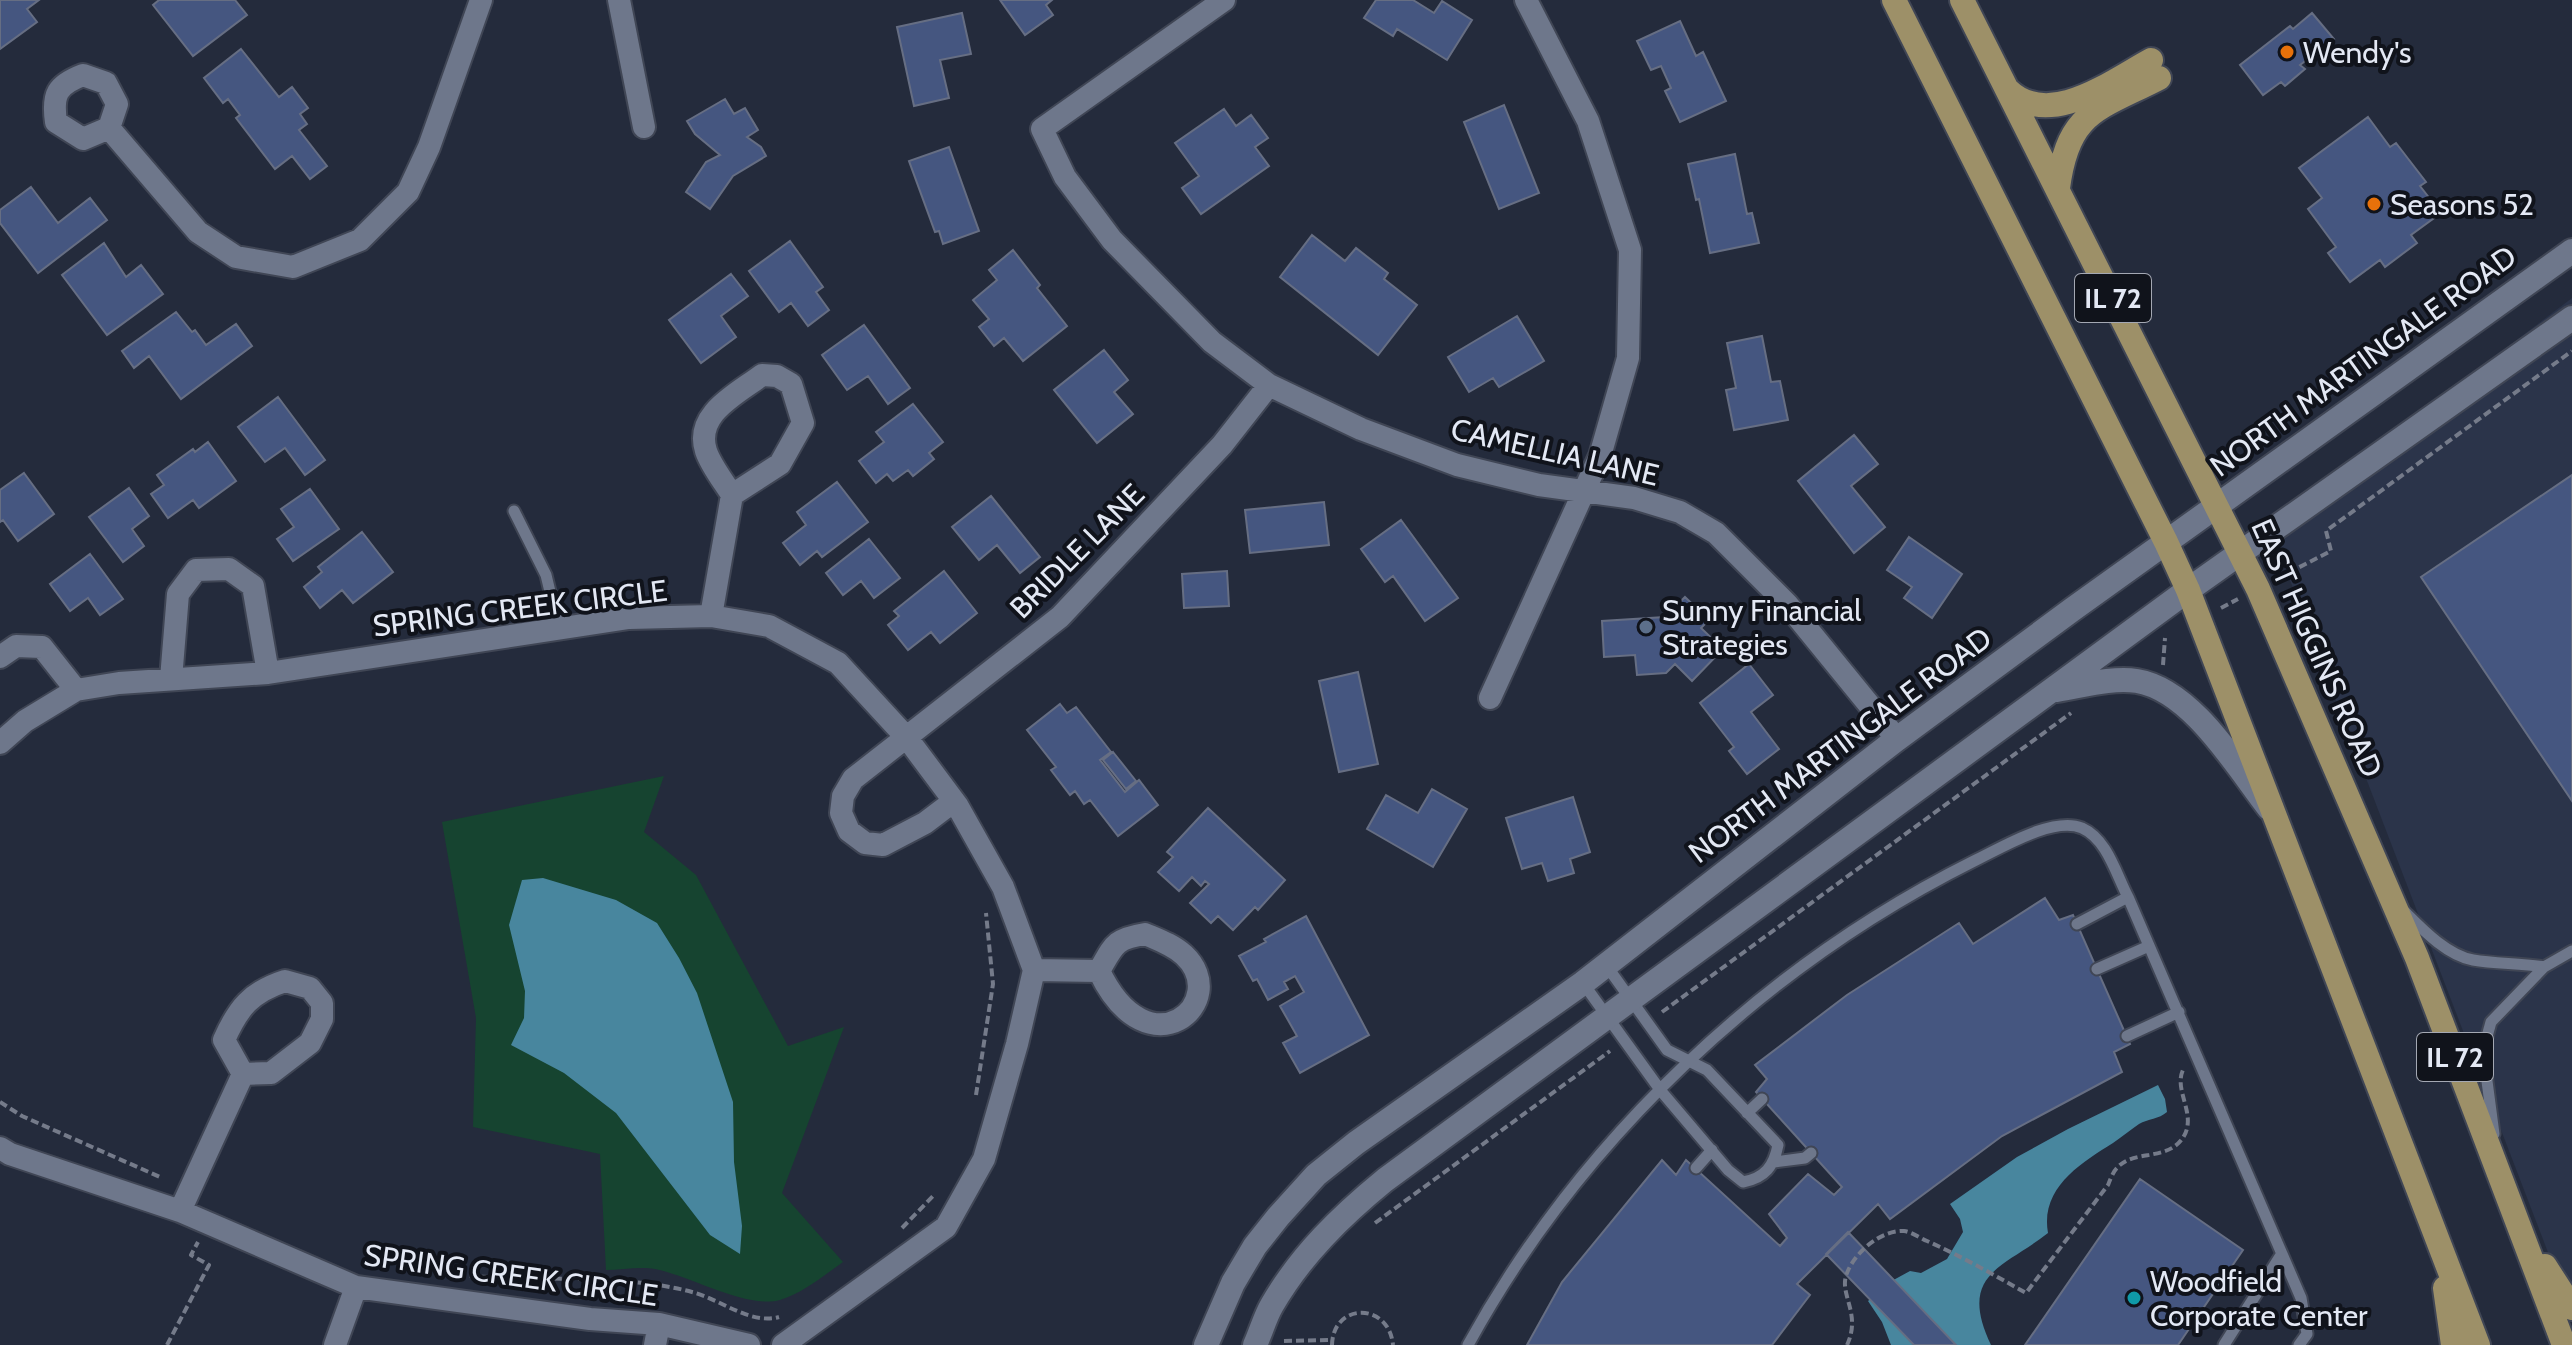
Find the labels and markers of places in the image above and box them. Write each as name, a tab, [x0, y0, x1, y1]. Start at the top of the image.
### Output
place label: Wendy's	[2303, 34, 2411, 71]
marker: Wendy's	[2278, 43, 2296, 61]
place label: Seasons 52	[2390, 186, 2534, 223]
marker: Seasons 52	[2365, 195, 2383, 213]
place label: Sunny Financial Strategies	[1662, 592, 1861, 663]
marker: Sunny Financial Strategies	[1637, 618, 1655, 636]
place label: Woodfield Corporate Center	[2150, 1263, 2368, 1334]
marker: Woodfield Corporate Center	[2125, 1289, 2143, 1307]

